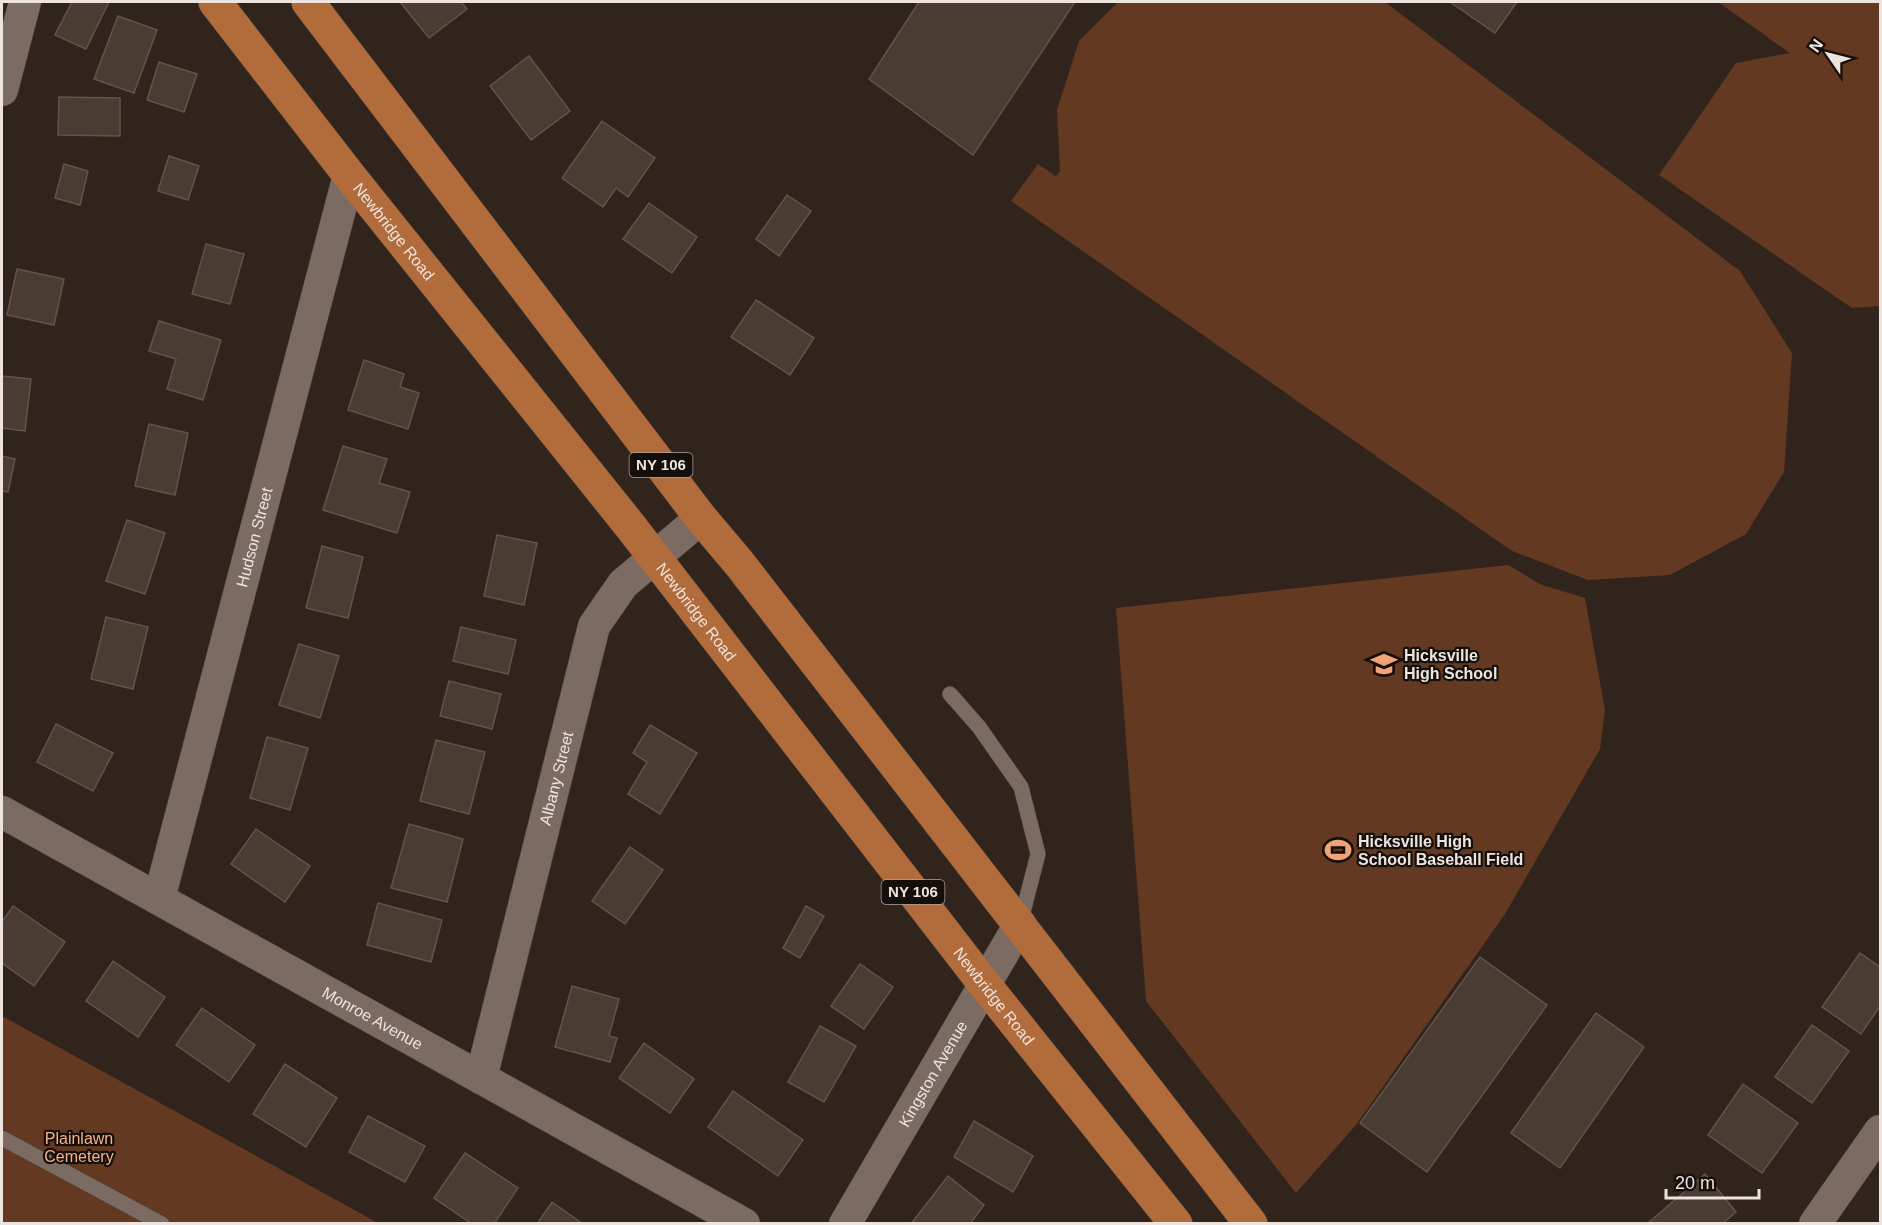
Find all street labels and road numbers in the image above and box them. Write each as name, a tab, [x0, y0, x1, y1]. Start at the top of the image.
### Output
street label: Newbridge Road	[350, 180, 438, 283]
road number: NY 106	[630, 453, 692, 477]
street label: Hudson Street	[233, 485, 276, 589]
street label: Newbridge Road	[653, 560, 739, 664]
street label: Albany Street	[537, 729, 576, 827]
road number: NY 106	[882, 880, 944, 904]
street label: Newbridge Road	[950, 944, 1037, 1048]
street label: Monroe Avenue	[319, 984, 426, 1053]
street label: Kingston Avenue	[896, 1018, 971, 1130]

